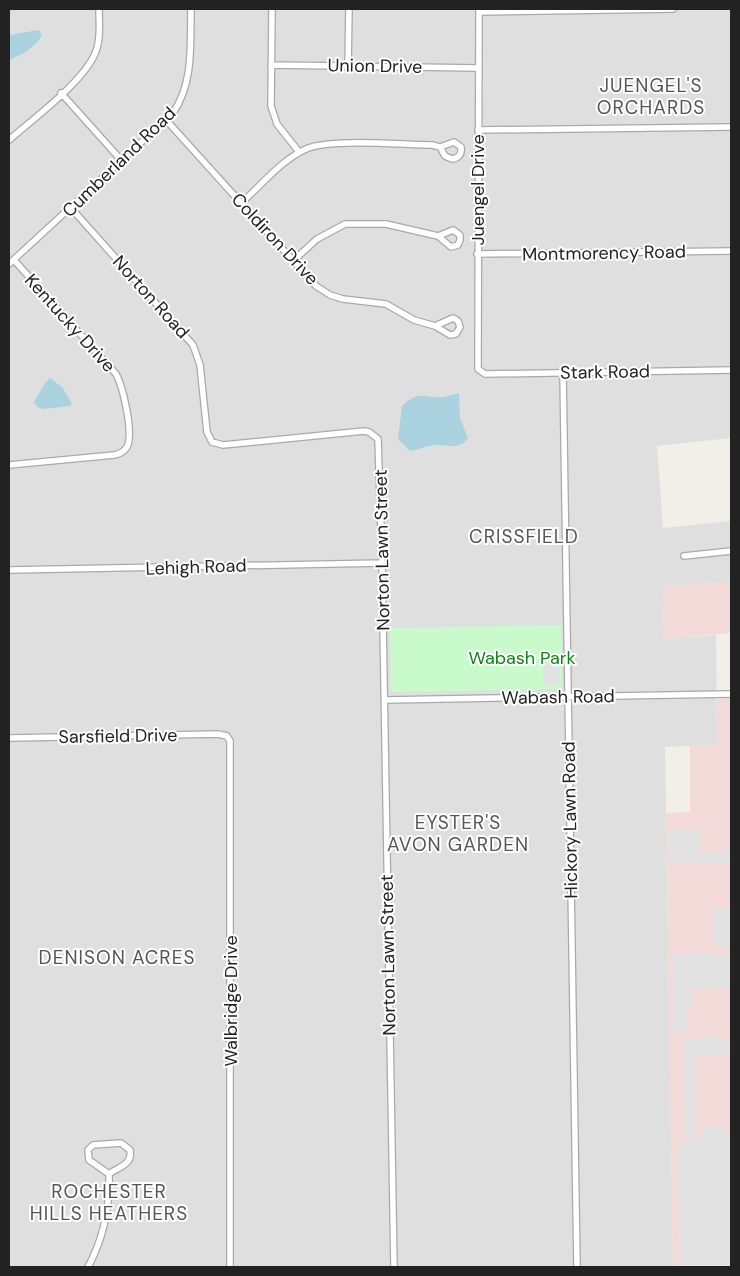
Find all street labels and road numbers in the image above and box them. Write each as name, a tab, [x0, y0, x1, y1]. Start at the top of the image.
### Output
street label: Union Drive	[327, 53, 423, 79]
street label: Cumberland Road	[57, 101, 181, 223]
street label: Juengel Drive	[466, 134, 490, 246]
street label: Coldiron Drive	[226, 188, 324, 290]
street label: Montmorency Road	[522, 240, 686, 266]
street label: Norton Road	[107, 250, 195, 344]
street label: Kentucky Drive	[19, 269, 121, 377]
street label: Stark Road	[560, 359, 650, 385]
street label: Norton Lawn Street	[369, 469, 395, 631]
street label: Lehigh Road	[145, 553, 247, 581]
street label: Wabash Road	[501, 684, 615, 710]
street label: Sarsfield Drive	[58, 723, 178, 749]
street label: Hickory Lawn Road	[557, 741, 583, 899]
street label: Norton Lawn Street	[375, 874, 401, 1036]
street label: Walbridge Drive	[219, 935, 243, 1067]

